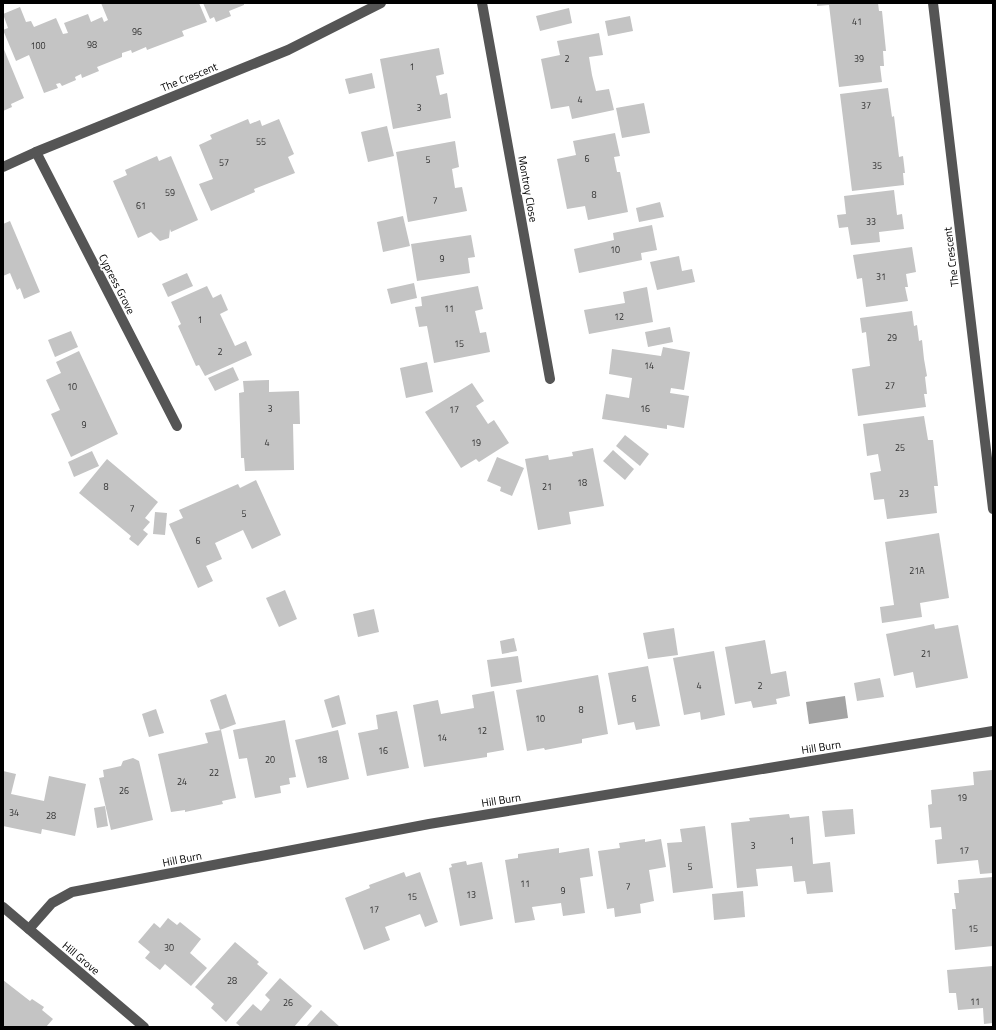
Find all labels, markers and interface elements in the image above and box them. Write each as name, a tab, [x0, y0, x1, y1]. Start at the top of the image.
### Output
house number: 41	[852, 15, 862, 28]
house number: 96	[132, 25, 142, 38]
house number: 98	[87, 38, 97, 51]
house number: 100	[30, 39, 46, 52]
house number: 2	[564, 52, 570, 65]
house number: 39	[854, 52, 864, 65]
street label: The Crescent	[158, 58, 220, 96]
house number: 1	[409, 60, 415, 73]
house number: 4	[577, 93, 583, 106]
house number: 37	[861, 99, 871, 112]
house number: 3	[416, 101, 422, 114]
house number: 55	[256, 135, 266, 148]
house number: 6	[584, 152, 590, 165]
house number: 5	[425, 153, 431, 166]
street label: Montroy Close	[514, 155, 542, 224]
house number: 57	[219, 156, 229, 169]
house number: 35	[872, 159, 882, 172]
house number: 59	[165, 186, 175, 199]
house number: 8	[591, 188, 597, 201]
house number: 7	[432, 194, 438, 207]
house number: 61	[136, 199, 146, 212]
house number: 33	[866, 215, 876, 228]
street label: The Crescent	[939, 226, 963, 288]
house number: 10	[610, 243, 620, 256]
street label: Cypress Grove	[95, 251, 139, 317]
house number: 9	[439, 252, 445, 265]
house number: 31	[876, 270, 886, 283]
house number: 11	[444, 302, 454, 315]
house number: 12	[614, 310, 624, 323]
house number: 1	[197, 313, 203, 326]
house number: 29	[887, 331, 897, 344]
house number: 15	[454, 337, 464, 350]
house number: 2	[217, 345, 223, 358]
house number: 14	[644, 359, 654, 372]
house number: 27	[885, 379, 895, 392]
house number: 10	[67, 380, 77, 393]
house number: 3	[267, 402, 273, 415]
house number: 16	[640, 402, 650, 415]
house number: 17	[449, 403, 459, 416]
house number: 9	[81, 418, 87, 431]
house number: 4	[264, 436, 270, 449]
house number: 19	[471, 436, 481, 449]
house number: 25	[895, 441, 905, 454]
house number: 18	[577, 476, 587, 489]
house number: 8	[103, 480, 109, 493]
house number: 21	[542, 480, 552, 493]
house number: 23	[899, 487, 909, 500]
house number: 7	[129, 502, 135, 515]
house number: 5	[241, 507, 247, 520]
house number: 6	[195, 534, 201, 547]
house number: 21A	[909, 564, 925, 577]
house number: 21	[921, 647, 931, 660]
house number: 4	[696, 679, 702, 692]
house number: 2	[757, 679, 763, 692]
house number: 6	[631, 692, 637, 705]
house number: 8	[578, 703, 584, 716]
house number: 10	[535, 712, 545, 725]
house number: 12	[477, 724, 487, 737]
house number: 14	[437, 731, 447, 744]
street label: Hill Burn	[800, 736, 842, 758]
house number: 16	[378, 744, 388, 757]
house number: 20	[265, 753, 275, 766]
house number: 18	[317, 753, 327, 766]
house number: 22	[209, 766, 219, 779]
house number: 24	[177, 775, 187, 788]
house number: 26	[119, 784, 129, 797]
street label: Hill Burn	[480, 789, 522, 811]
house number: 19	[957, 791, 967, 804]
house number: 34	[9, 806, 19, 819]
house number: 28	[46, 809, 56, 822]
house number: 1	[789, 834, 795, 847]
house number: 3	[750, 839, 756, 852]
house number: 17	[959, 844, 969, 857]
street label: Hill Burn	[161, 847, 203, 871]
house number: 5	[687, 860, 693, 873]
house number: 11	[520, 877, 530, 890]
house number: 7	[625, 880, 631, 893]
house number: 9	[560, 884, 566, 897]
house number: 13	[466, 888, 476, 901]
house number: 15	[407, 890, 417, 903]
house number: 17	[369, 903, 379, 916]
house number: 15	[968, 922, 978, 935]
street label: Hill Grove	[59, 938, 103, 979]
house number: 30	[164, 941, 174, 954]
house number: 28	[227, 974, 237, 987]
house number: 11	[970, 995, 980, 1008]
house number: 26	[283, 996, 293, 1009]

